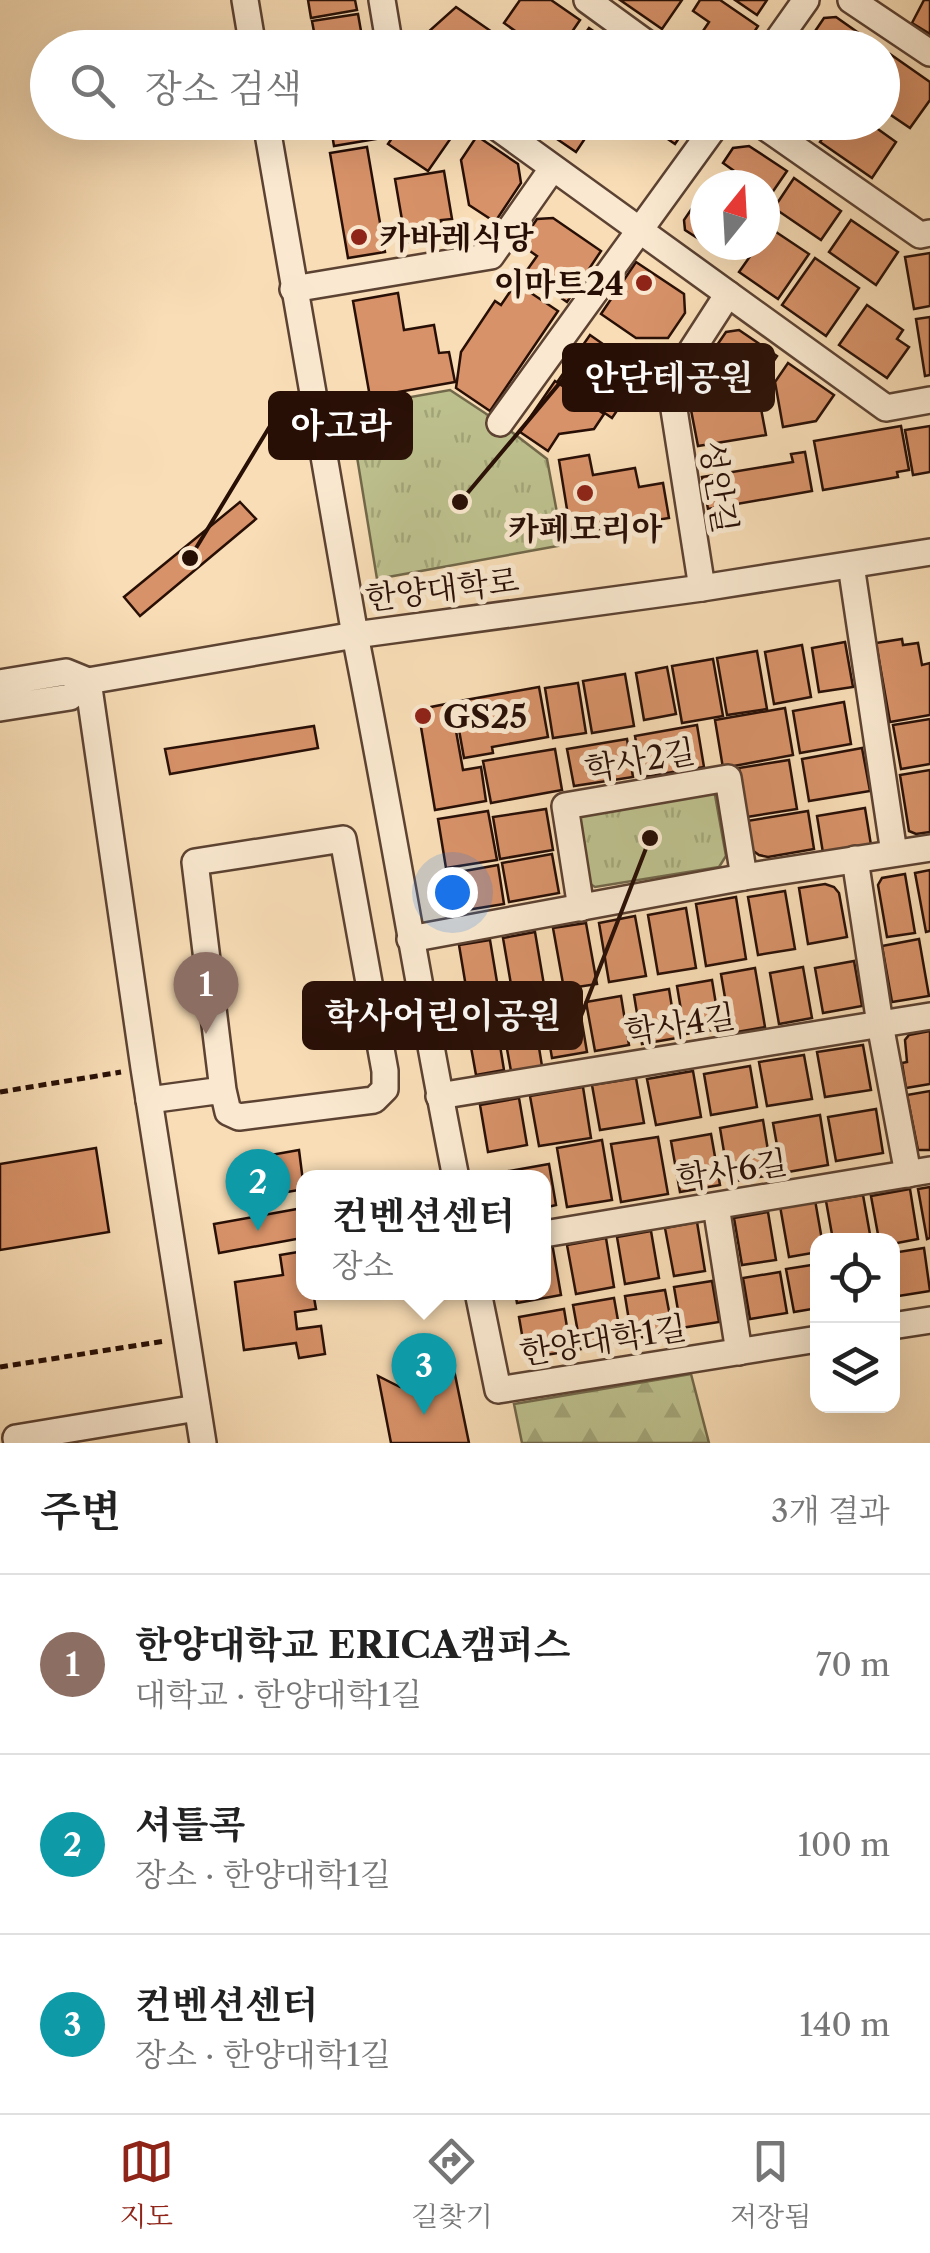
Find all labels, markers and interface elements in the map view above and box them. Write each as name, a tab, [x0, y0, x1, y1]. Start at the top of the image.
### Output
search box	[30, 30, 900, 140]
icon: search	[65, 58, 120, 113]
text: 장소 검색	[145, 65, 302, 112]
north arrow	[690, 170, 780, 260]
place label: 카바레식당	[379, 218, 534, 257]
marker: 카바레식당	[348, 226, 370, 248]
place label: 이마트24	[493, 264, 624, 303]
marker: 이마트24	[633, 272, 655, 294]
callout: 안단테공원	[564, 345, 773, 410]
text: 안단테공원	[584, 356, 754, 399]
callout: 아고라	[270, 393, 411, 458]
text: 아고라	[290, 404, 392, 447]
street label: 성안길	[692, 438, 746, 536]
marker: 카페모리아	[574, 482, 596, 504]
place label: 카페모리아	[508, 509, 663, 548]
street label: 한양대학로	[363, 560, 521, 618]
place label: GS25	[443, 697, 527, 736]
marker: GS25	[412, 705, 434, 727]
street label: 학사2길	[582, 731, 698, 789]
your location	[427, 867, 478, 918]
pin: 1	[174, 952, 238, 1034]
callout: 학사어린이공원	[304, 983, 581, 1048]
text: 학사어린이공원	[325, 994, 561, 1037]
street label: 학사4길	[622, 996, 738, 1052]
street label: 학사6길	[674, 1142, 790, 1198]
pin: 2	[226, 1148, 290, 1231]
popup	[296, 1170, 551, 1300]
text: 컨벤션센터	[332, 1192, 515, 1239]
map controls	[810, 1233, 900, 1413]
button: locate	[810, 1233, 900, 1323]
text: 장소	[332, 1246, 394, 1285]
street label: 한양대학1길	[517, 1308, 689, 1372]
button: layers	[810, 1323, 900, 1413]
pin: 3	[392, 1332, 456, 1415]
text: 주변	[40, 1485, 121, 1537]
text: 3개 결과	[771, 1491, 890, 1530]
text: 한양대학교 ERICA캠퍼스	[135, 1621, 570, 1668]
text: 1	[65, 1645, 80, 1684]
text: 70 m	[816, 1645, 890, 1684]
text: 대학교 · 한양대학1길	[135, 1675, 422, 1714]
text: 셔틀콕	[135, 1801, 245, 1848]
text: 2	[63, 1825, 82, 1864]
text: 100 m	[798, 1825, 890, 1864]
text: 장소 · 한양대학1길	[135, 1855, 391, 1894]
text: 컨벤션센터	[135, 1981, 319, 2028]
text: 3	[63, 2005, 82, 2044]
text: 140 m	[799, 2005, 890, 2044]
text: 장소 · 한양대학1길	[135, 2035, 391, 2074]
tab: 지도	[119, 2134, 174, 2234]
tab: 길찾기	[411, 2134, 493, 2234]
tab: 저장됨	[730, 2134, 811, 2234]

